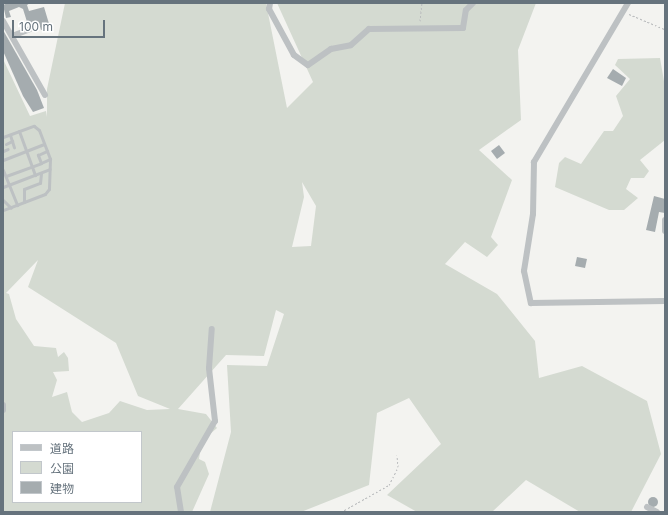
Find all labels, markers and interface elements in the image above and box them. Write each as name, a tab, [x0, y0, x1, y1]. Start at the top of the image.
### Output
scale bar	[14, 12, 107, 38]
text: 100 m	[19, 19, 53, 34]
legend	[12, 431, 142, 503]
text: 道路	[50, 441, 74, 456]
text: 公園	[50, 461, 74, 476]
text: 建物	[50, 481, 74, 496]

